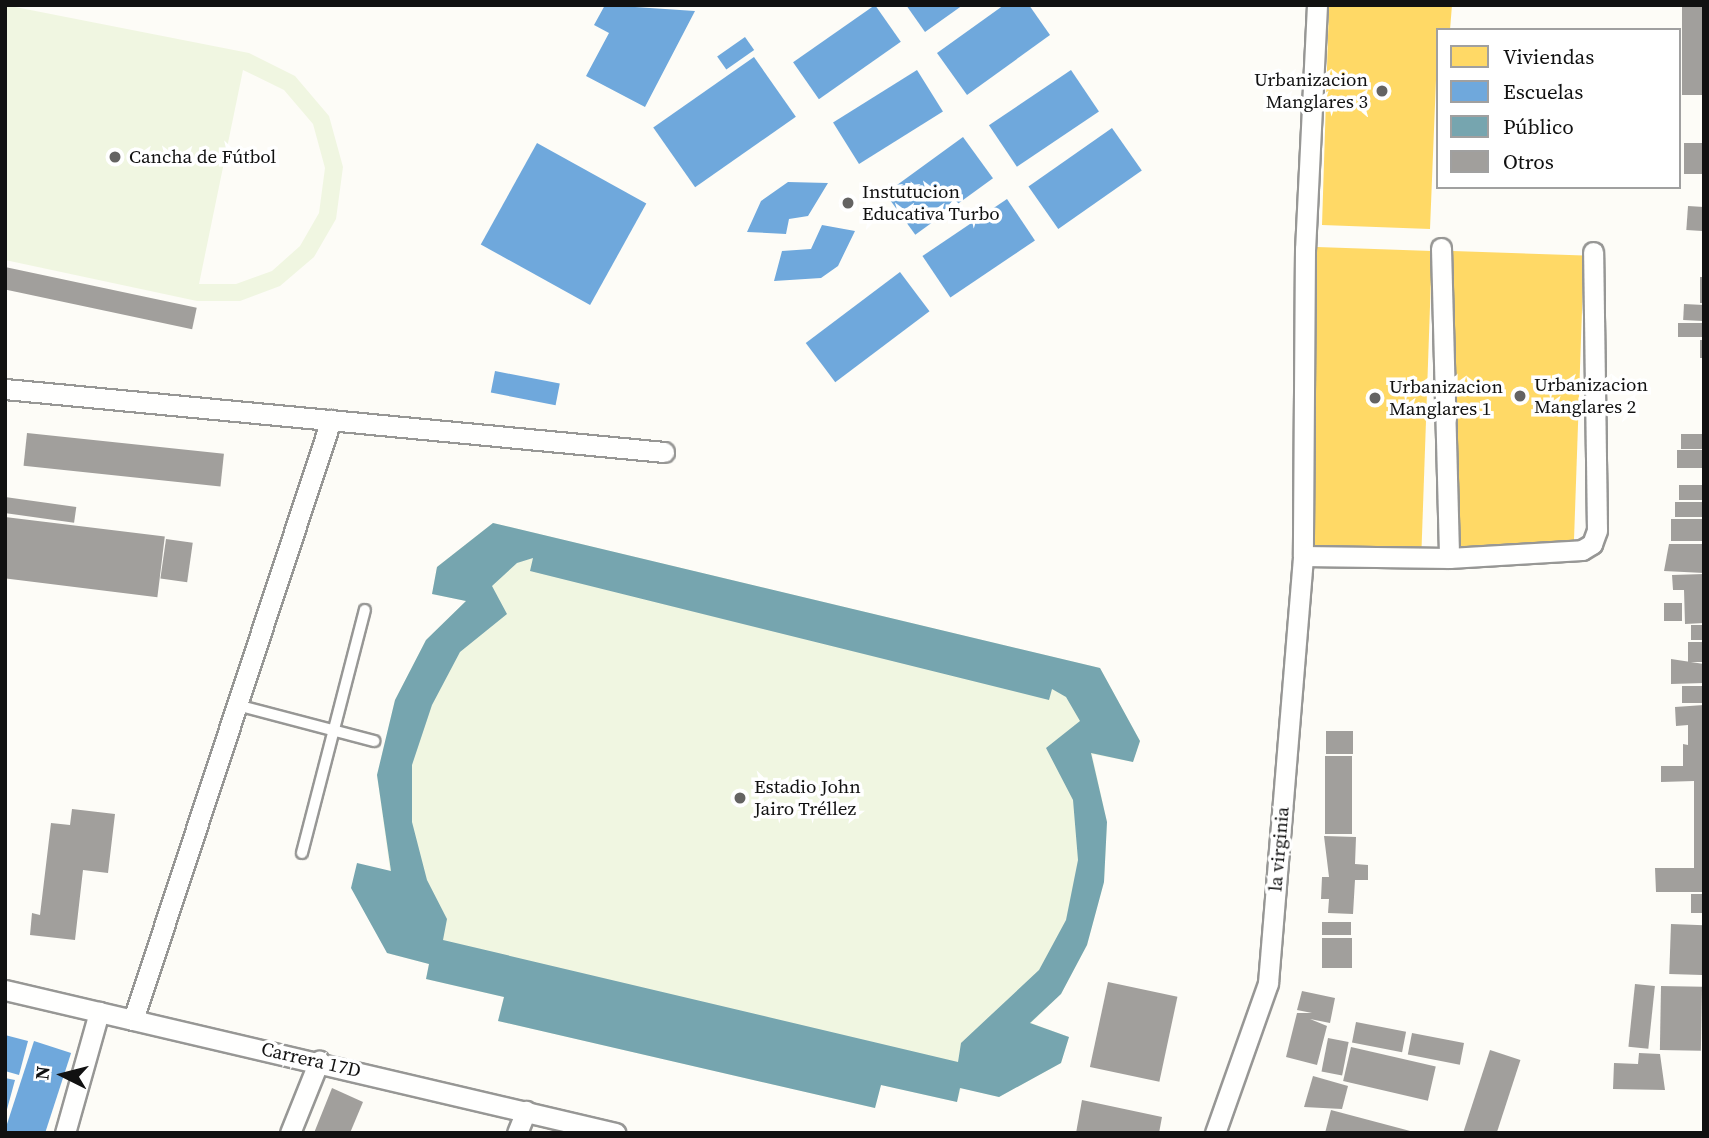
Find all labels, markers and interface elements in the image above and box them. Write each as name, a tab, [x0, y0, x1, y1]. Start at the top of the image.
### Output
legend	[1436, 28, 1681, 189]
text: Viviendas	[1503, 42, 1594, 71]
place label: Urbanizacion Manglares 3	[1254, 69, 1368, 113]
text: Escuelas	[1503, 77, 1583, 106]
marker: Urbanizacion Manglares 3	[1374, 83, 1390, 99]
text: Público	[1503, 112, 1574, 141]
place label: Cancha de Fútbol	[129, 146, 276, 168]
text: Otros	[1503, 147, 1554, 176]
marker: Cancha de Fútbol	[107, 149, 123, 165]
place label: Instutucion Educativa Turbo	[862, 181, 1000, 225]
marker: Instutucion Educativa Turbo	[840, 195, 856, 211]
place label: Urbanizacion Manglares 2	[1534, 374, 1648, 418]
place label: Urbanizacion Manglares 1	[1389, 376, 1503, 420]
marker: Urbanizacion Manglares 2	[1512, 388, 1528, 404]
marker: Urbanizacion Manglares 1	[1367, 390, 1383, 406]
place label: Estadio John Jairo Tréllez	[754, 776, 861, 820]
marker: Estadio John Jairo Tréllez	[732, 790, 748, 806]
street label: la virginia	[1264, 806, 1294, 892]
street label: Carrera 17D	[259, 1037, 363, 1083]
north arrow	[28, 1040, 98, 1110]
text: N	[28, 1065, 56, 1081]

